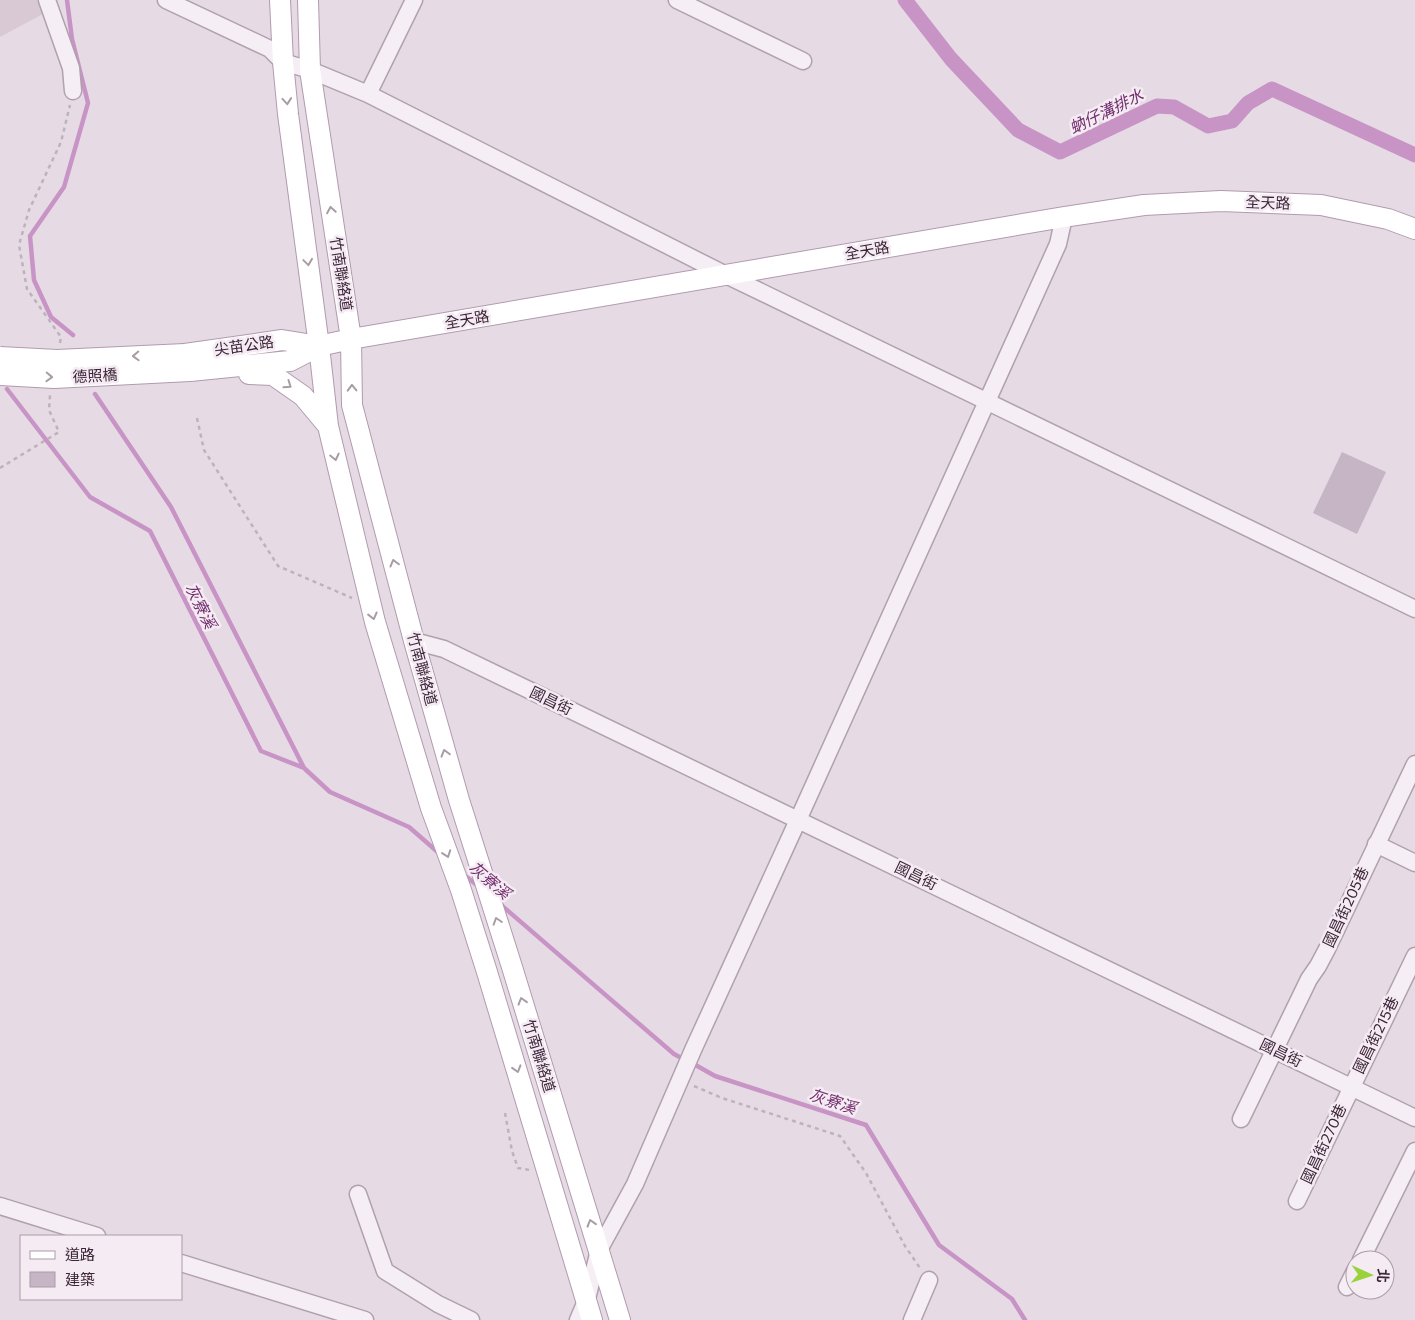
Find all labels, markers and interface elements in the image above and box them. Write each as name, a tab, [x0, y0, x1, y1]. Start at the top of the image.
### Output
water label: 蚋仔溝排水	[1066, 84, 1147, 137]
one-way arrow	[281, 97, 292, 105]
street label: 全天路	[1245, 192, 1291, 212]
one-way arrow	[326, 205, 337, 213]
street label: 竹南聯絡道	[327, 235, 357, 312]
street label: 全天路	[843, 237, 891, 263]
one-way arrow	[302, 258, 313, 266]
street label: 全天路	[443, 306, 491, 332]
street label: 尖苗公路	[213, 332, 275, 358]
one-way arrow	[132, 351, 140, 362]
street label: 德照橋	[72, 365, 118, 385]
one-way arrow	[45, 372, 53, 383]
one-way arrow	[282, 379, 291, 388]
one-way arrow	[347, 384, 357, 392]
one-way arrow	[329, 453, 340, 462]
one-way arrow	[389, 559, 399, 567]
water label: 灰寮溪	[182, 580, 222, 633]
one-way arrow	[367, 611, 378, 620]
street label: 竹南聯絡道	[405, 630, 441, 707]
street label: 國昌街	[527, 682, 576, 718]
one-way arrow	[441, 750, 451, 758]
one-way arrow	[441, 849, 451, 857]
water label: 灰寮溪	[466, 857, 516, 904]
street label: 國昌街	[892, 857, 941, 893]
street label: 國昌街205巷	[1319, 863, 1372, 950]
one-way arrow	[493, 917, 503, 926]
street label: 國昌街215巷	[1349, 993, 1401, 1076]
one-way arrow	[518, 997, 528, 1006]
street label: 竹南聯絡道	[520, 1017, 560, 1094]
street label: 國昌街	[1257, 1034, 1306, 1070]
one-way arrow	[511, 1064, 521, 1072]
water label: 灰寮溪	[807, 1084, 861, 1118]
street label: 國昌街270巷	[1297, 1101, 1349, 1186]
one-way arrow	[587, 1219, 597, 1228]
legend	[20, 1235, 182, 1300]
text: 道路	[65, 1245, 95, 1263]
north arrow	[1345, 1250, 1395, 1300]
text: 北	[1375, 1268, 1392, 1283]
text: 建築	[65, 1270, 95, 1288]

